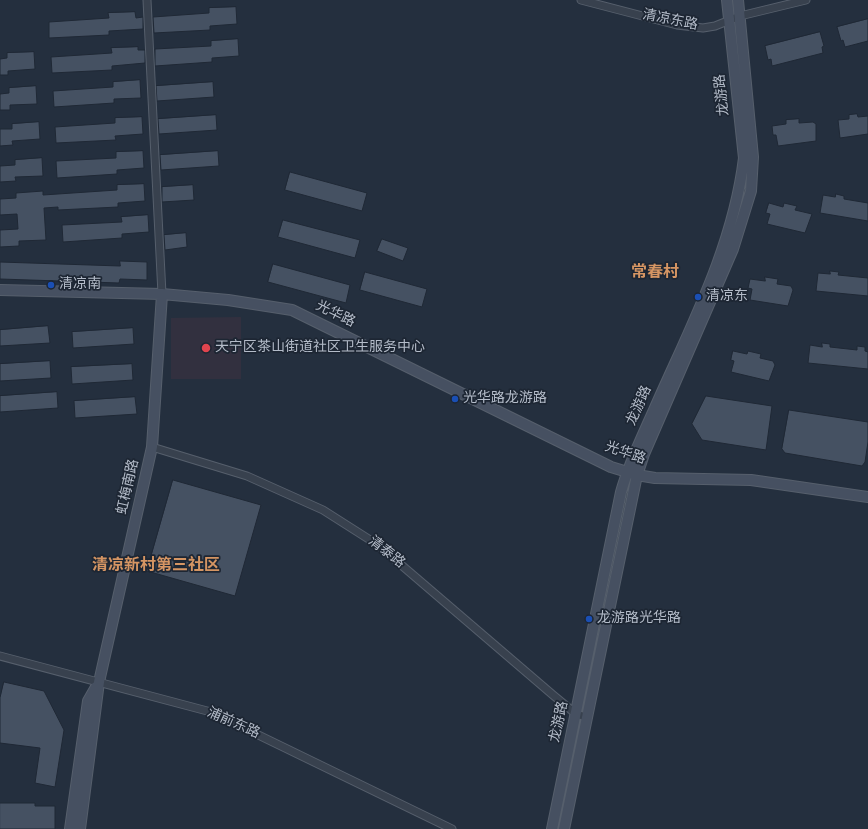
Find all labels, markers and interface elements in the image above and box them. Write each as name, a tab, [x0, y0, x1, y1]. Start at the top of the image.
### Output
street label: 清凉东路	[641, 7, 699, 35]
street label: 龙游路	[712, 73, 734, 117]
district label: 常春村	[631, 264, 679, 284]
place label: 清凉南	[59, 277, 101, 293]
marker: 清凉南	[46, 280, 56, 290]
place label: 清凉东	[706, 289, 748, 305]
marker: 清凉东	[693, 292, 703, 302]
street label: 光华路	[312, 298, 358, 332]
place label: 天宁区茶山街道社区卫生服务中心	[215, 340, 425, 356]
marker: 天宁区茶山街道社区卫生服务中心	[200, 342, 212, 354]
street label: 龙游路	[624, 383, 656, 429]
place label: 光华路龙游路	[463, 391, 547, 407]
marker: 光华路龙游路	[450, 394, 460, 404]
street label: 光华路	[602, 439, 648, 469]
street label: 虹梅南路	[115, 458, 143, 516]
street label: 清泰路	[364, 533, 408, 573]
district label: 清凉新村第三社区	[92, 557, 220, 577]
place label: 龙游路光华路	[597, 611, 681, 627]
marker: 龙游路光华路	[584, 614, 594, 624]
street label: 龙游路	[547, 700, 573, 744]
street label: 浦前东路	[204, 705, 262, 743]

